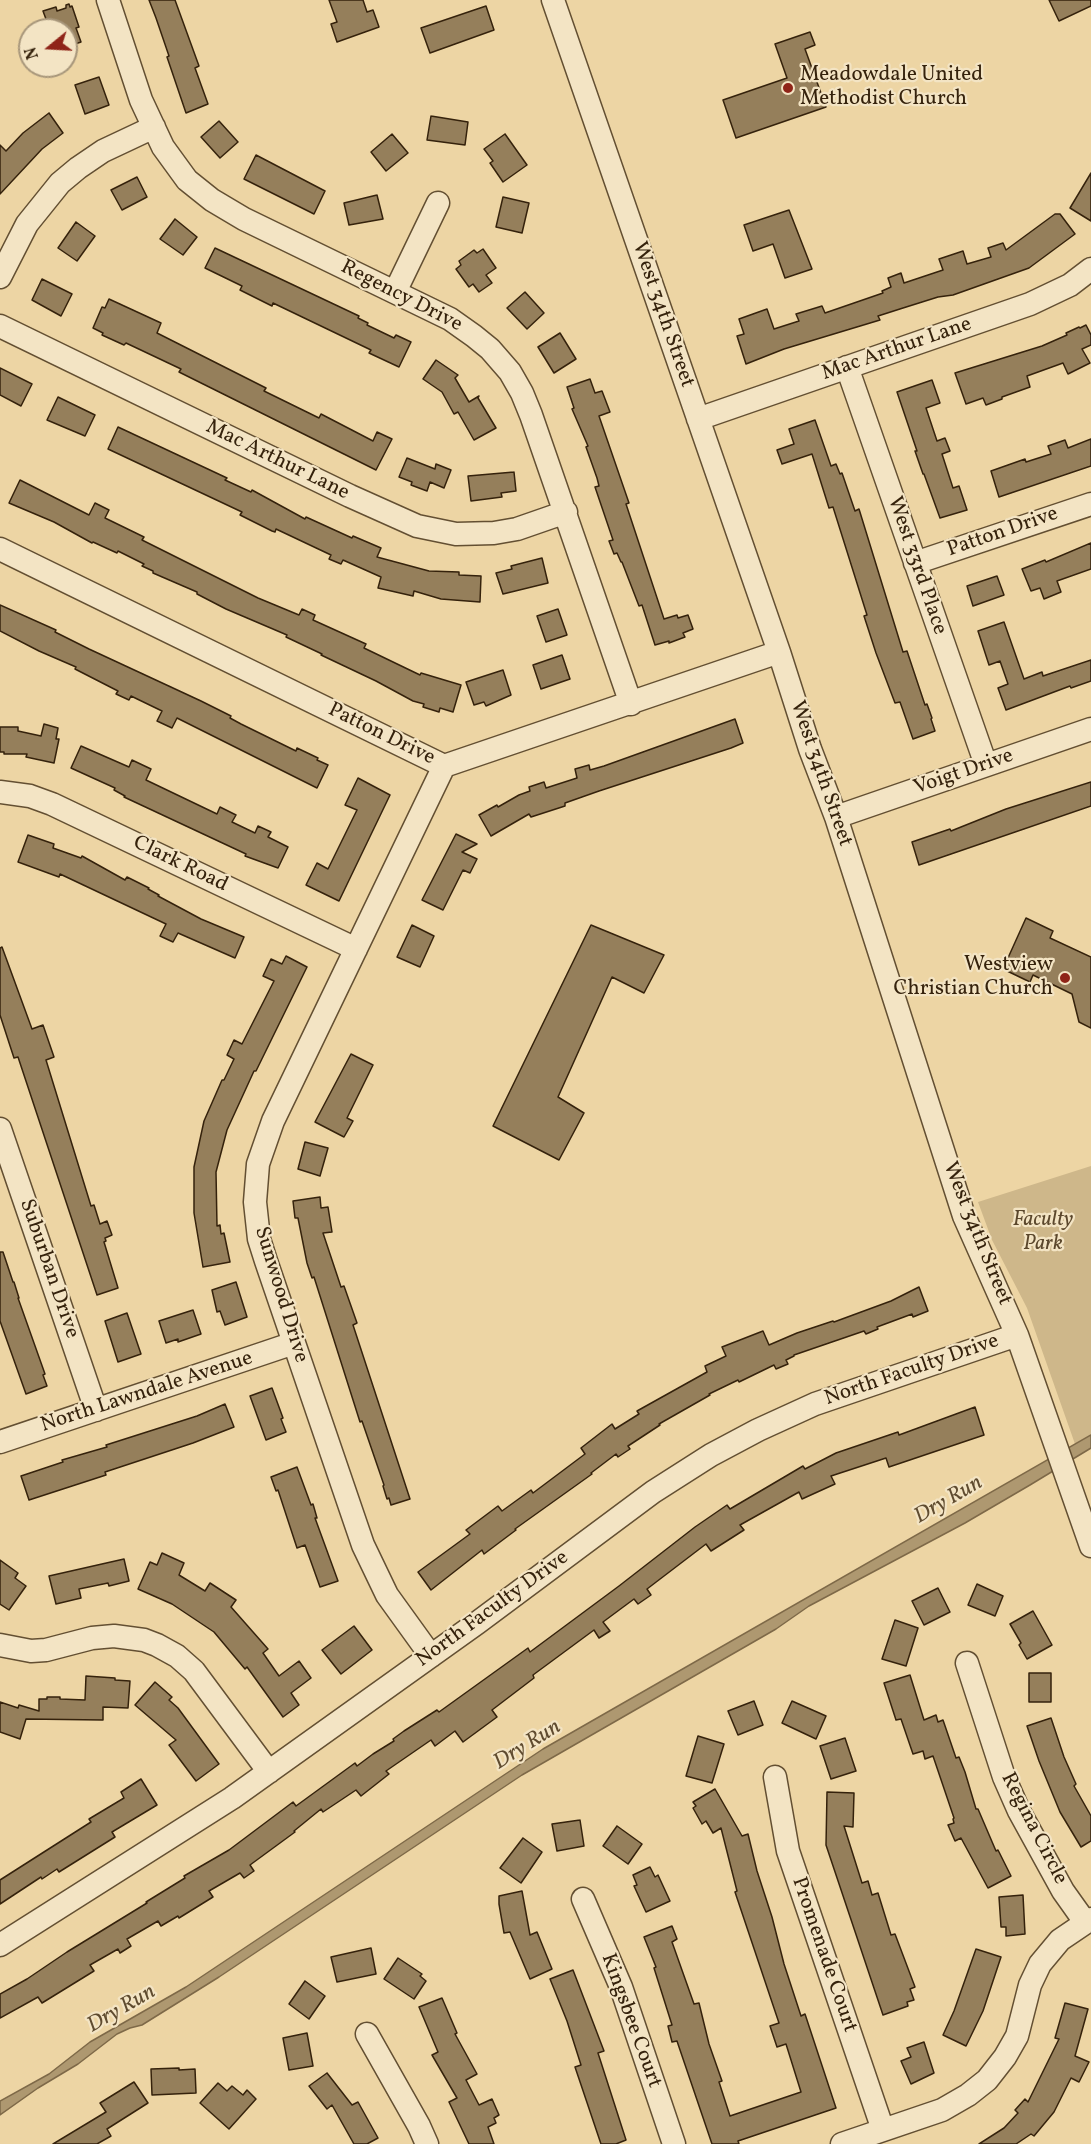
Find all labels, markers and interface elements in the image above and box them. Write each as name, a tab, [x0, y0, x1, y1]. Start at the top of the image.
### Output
north arrow	[18, 18, 78, 78]
text: N	[21, 44, 45, 62]
place label: Meadowdale United Methodist Church	[800, 63, 983, 113]
marker: Meadowdale United Methodist Church	[781, 81, 795, 95]
street label: West 34th Street	[625, 239, 699, 391]
street label: Regency Drive	[336, 256, 466, 338]
street label: Mac Arthur Lane	[819, 313, 975, 387]
street label: Mac Arthur Lane	[201, 415, 353, 507]
street label: West 33rd Place	[881, 494, 951, 638]
street label: Patton Drive	[944, 502, 1062, 564]
street label: Patton Drive	[323, 698, 439, 772]
street label: West 34th Street	[783, 698, 857, 850]
street label: Voigt Drive	[911, 744, 1017, 802]
street label: Clark Road	[128, 831, 232, 899]
place label: Westview Christian Church	[894, 953, 1053, 1003]
marker: Westview Christian Church	[1058, 971, 1072, 985]
street label: West 34th Street	[936, 1159, 1016, 1309]
street label: Suburban Drive	[12, 1196, 84, 1342]
park label: Faculty Park	[1013, 1208, 1073, 1258]
street label: Sunwood Drive	[247, 1224, 313, 1366]
street label: North Faculty Drive	[822, 1329, 1002, 1413]
street label: North Lawndale Avenue	[38, 1347, 256, 1439]
water label: Dry Run	[910, 1471, 988, 1531]
street label: North Faculty Drive	[412, 1546, 574, 1674]
water label: Dry Run	[489, 1715, 567, 1777]
street label: Regina Circle	[994, 1769, 1072, 1889]
street label: Promenade Court	[785, 1874, 861, 2036]
street label: Kingsbee Court	[594, 1950, 666, 2092]
water label: Dry Run	[83, 1980, 161, 2040]

